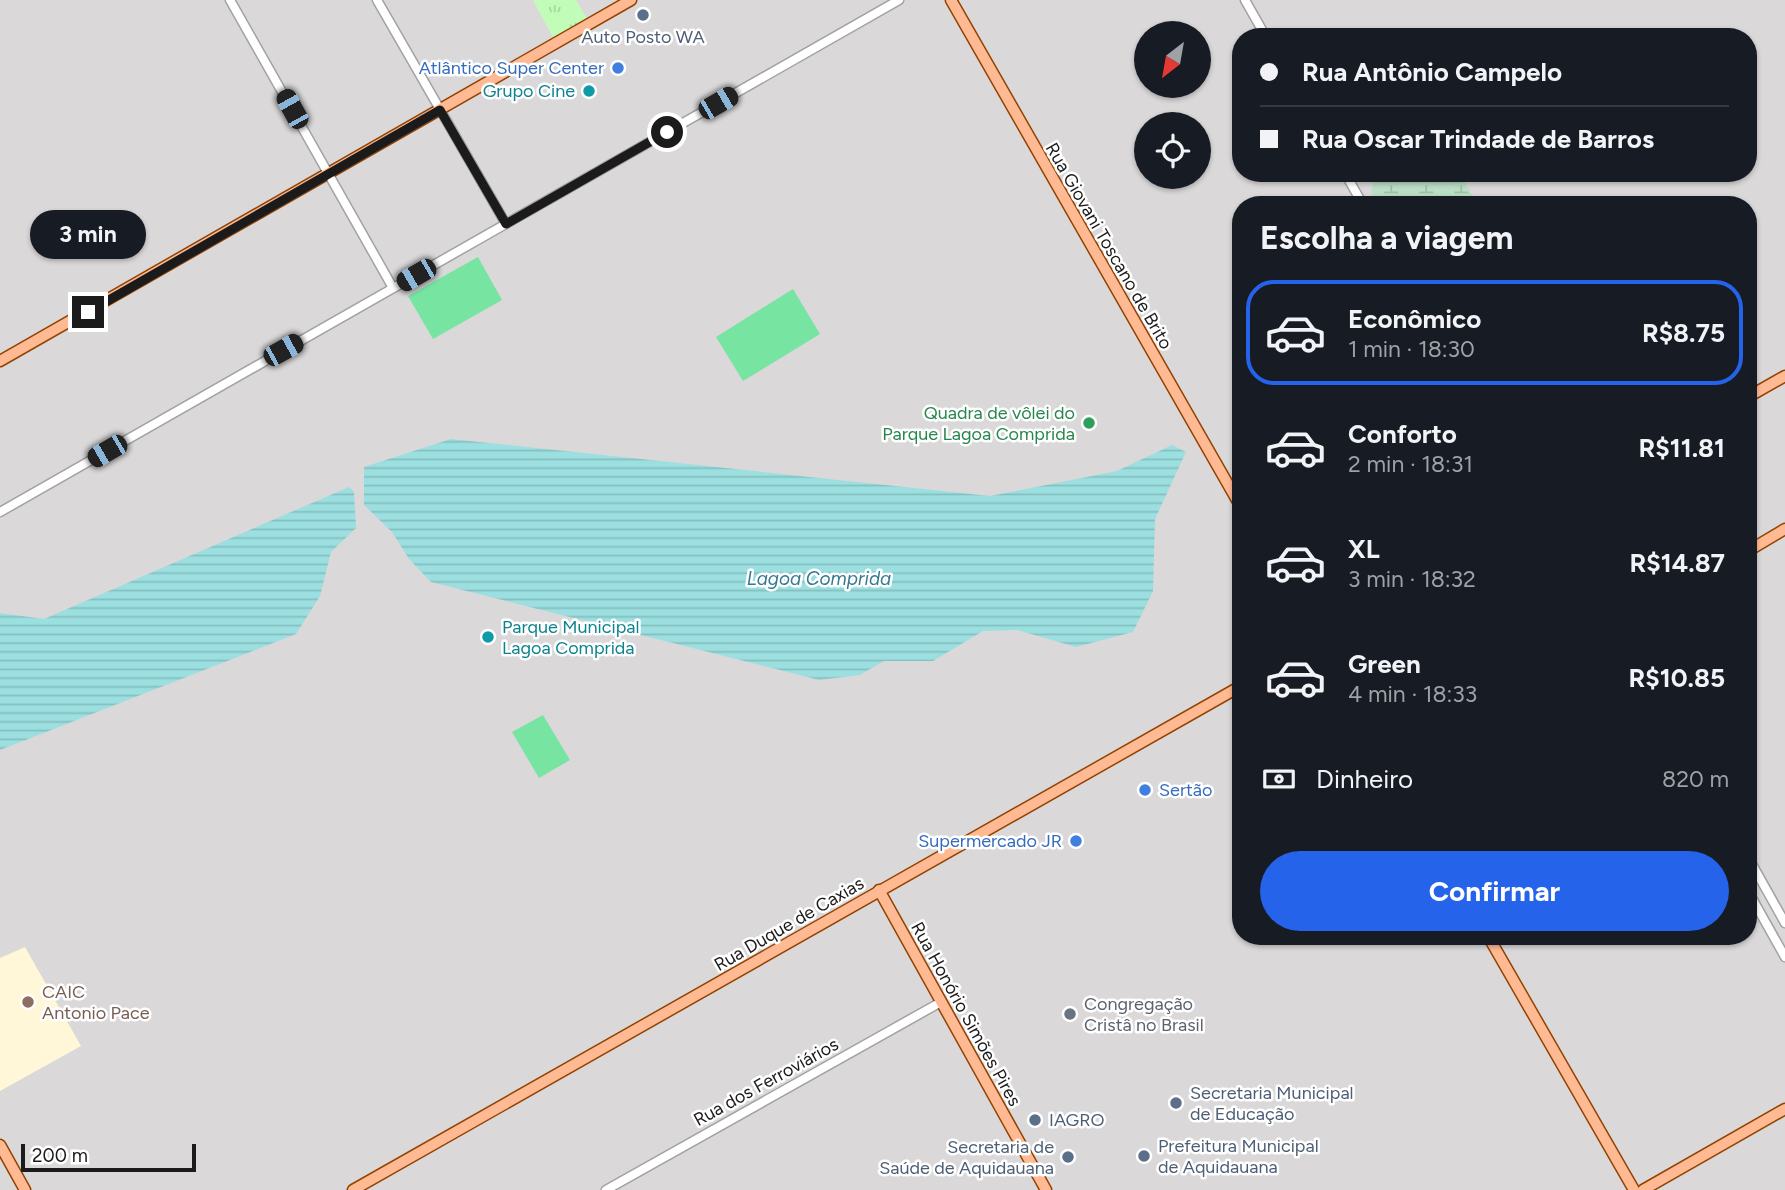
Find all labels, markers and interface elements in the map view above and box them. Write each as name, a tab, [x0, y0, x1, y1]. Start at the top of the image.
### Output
marker: Auto Posto WA	[635, 7, 651, 23]
north arrow	[1134, 21, 1211, 98]
map controls	[1134, 21, 1211, 189]
place label: Auto Posto WA	[581, 26, 705, 48]
text: Rua Antônio Campelo	[1302, 56, 1562, 88]
place label: Atlântico Super Center	[419, 57, 604, 79]
marker: Atlântico Super Center	[610, 60, 626, 76]
place label: Grupo Cine	[483, 80, 575, 102]
marker: Grupo Cine	[581, 83, 597, 99]
car	[695, 83, 742, 123]
car	[273, 86, 312, 132]
button: locate	[1134, 112, 1211, 189]
route start	[651, 116, 683, 148]
text: Rua Oscar Trindade de Barros	[1302, 123, 1654, 155]
street label: Rua Giovani Toscano de Brito	[1041, 139, 1177, 353]
callout: 3 min	[30, 210, 146, 260]
text: Escolha a viagem	[1260, 219, 1513, 257]
text: 3 min	[59, 220, 117, 248]
car	[393, 255, 440, 295]
route end	[72, 296, 104, 328]
icon: car	[1264, 301, 1327, 364]
text: Econômico	[1348, 303, 1481, 335]
text: R$8.75	[1642, 317, 1725, 349]
car	[260, 331, 307, 369]
text: 1 min · 18:30	[1348, 335, 1475, 363]
place label: Quadra de vôlei do Parque Lagoa Comprida	[882, 402, 1075, 445]
marker: Quadra de vôlei do Parque Lagoa Comprida	[1081, 415, 1097, 431]
icon: car	[1264, 416, 1327, 479]
text: Conforto	[1348, 418, 1457, 450]
car	[84, 431, 131, 471]
text: R$11.81	[1639, 432, 1725, 464]
text: 2 min · 18:31	[1348, 450, 1473, 478]
icon: car	[1264, 531, 1327, 594]
text: XL	[1348, 533, 1380, 565]
text: R$14.87	[1630, 547, 1725, 579]
text: 3 min · 18:32	[1348, 565, 1476, 593]
water label: Lagoa Comprida	[747, 567, 891, 590]
place label: Parque Municipal Lagoa Comprida	[502, 616, 639, 659]
marker: Parque Municipal Lagoa Comprida	[480, 629, 496, 645]
icon: car	[1264, 646, 1327, 709]
text: Green	[1348, 648, 1421, 680]
text: R$10.85	[1629, 662, 1725, 694]
text: 4 min · 18:33	[1348, 680, 1477, 708]
icon: cash	[1260, 760, 1298, 798]
text: Dinheiro	[1316, 763, 1413, 795]
text: 820 m	[1662, 765, 1729, 793]
place label: Sertão	[1159, 779, 1212, 801]
marker: Sertão	[1137, 782, 1153, 798]
place label: Supermercado JR	[918, 830, 1062, 852]
marker: Supermercado JR	[1068, 833, 1084, 849]
button: Confirmar	[1260, 851, 1729, 931]
street label: Rua Duque de Caxias	[710, 872, 868, 976]
street label: Rua Honório Simões Pires	[906, 918, 1026, 1110]
place label: CAIC Antonio Pace	[42, 981, 150, 1024]
place label: Congregação Cristâ no Brasil	[1084, 993, 1204, 1036]
marker: CAIC Antonio Pace	[20, 994, 36, 1010]
marker: Congregação Cristâ no Brasil	[1062, 1006, 1078, 1022]
street label: Rua dos Ferroviários	[690, 1033, 842, 1131]
place label: Secretaria Municipal de Educação	[1190, 1082, 1354, 1125]
marker: Secretaria Municipal de Educação	[1168, 1095, 1184, 1111]
place label: IAGRO	[1049, 1109, 1105, 1131]
marker: IAGRO	[1027, 1112, 1043, 1128]
place label: Prefeitura Municipal de Aquidauana	[1158, 1135, 1319, 1178]
place label: Secretaria de Saúde de Aquidauana	[879, 1136, 1054, 1179]
scale bar	[21, 1141, 196, 1173]
text: 200 m	[32, 1144, 88, 1167]
marker: Prefeitura Municipal de Aquidauana	[1136, 1148, 1152, 1164]
marker: Secretaria de Saúde de Aquidauana	[1060, 1149, 1076, 1165]

